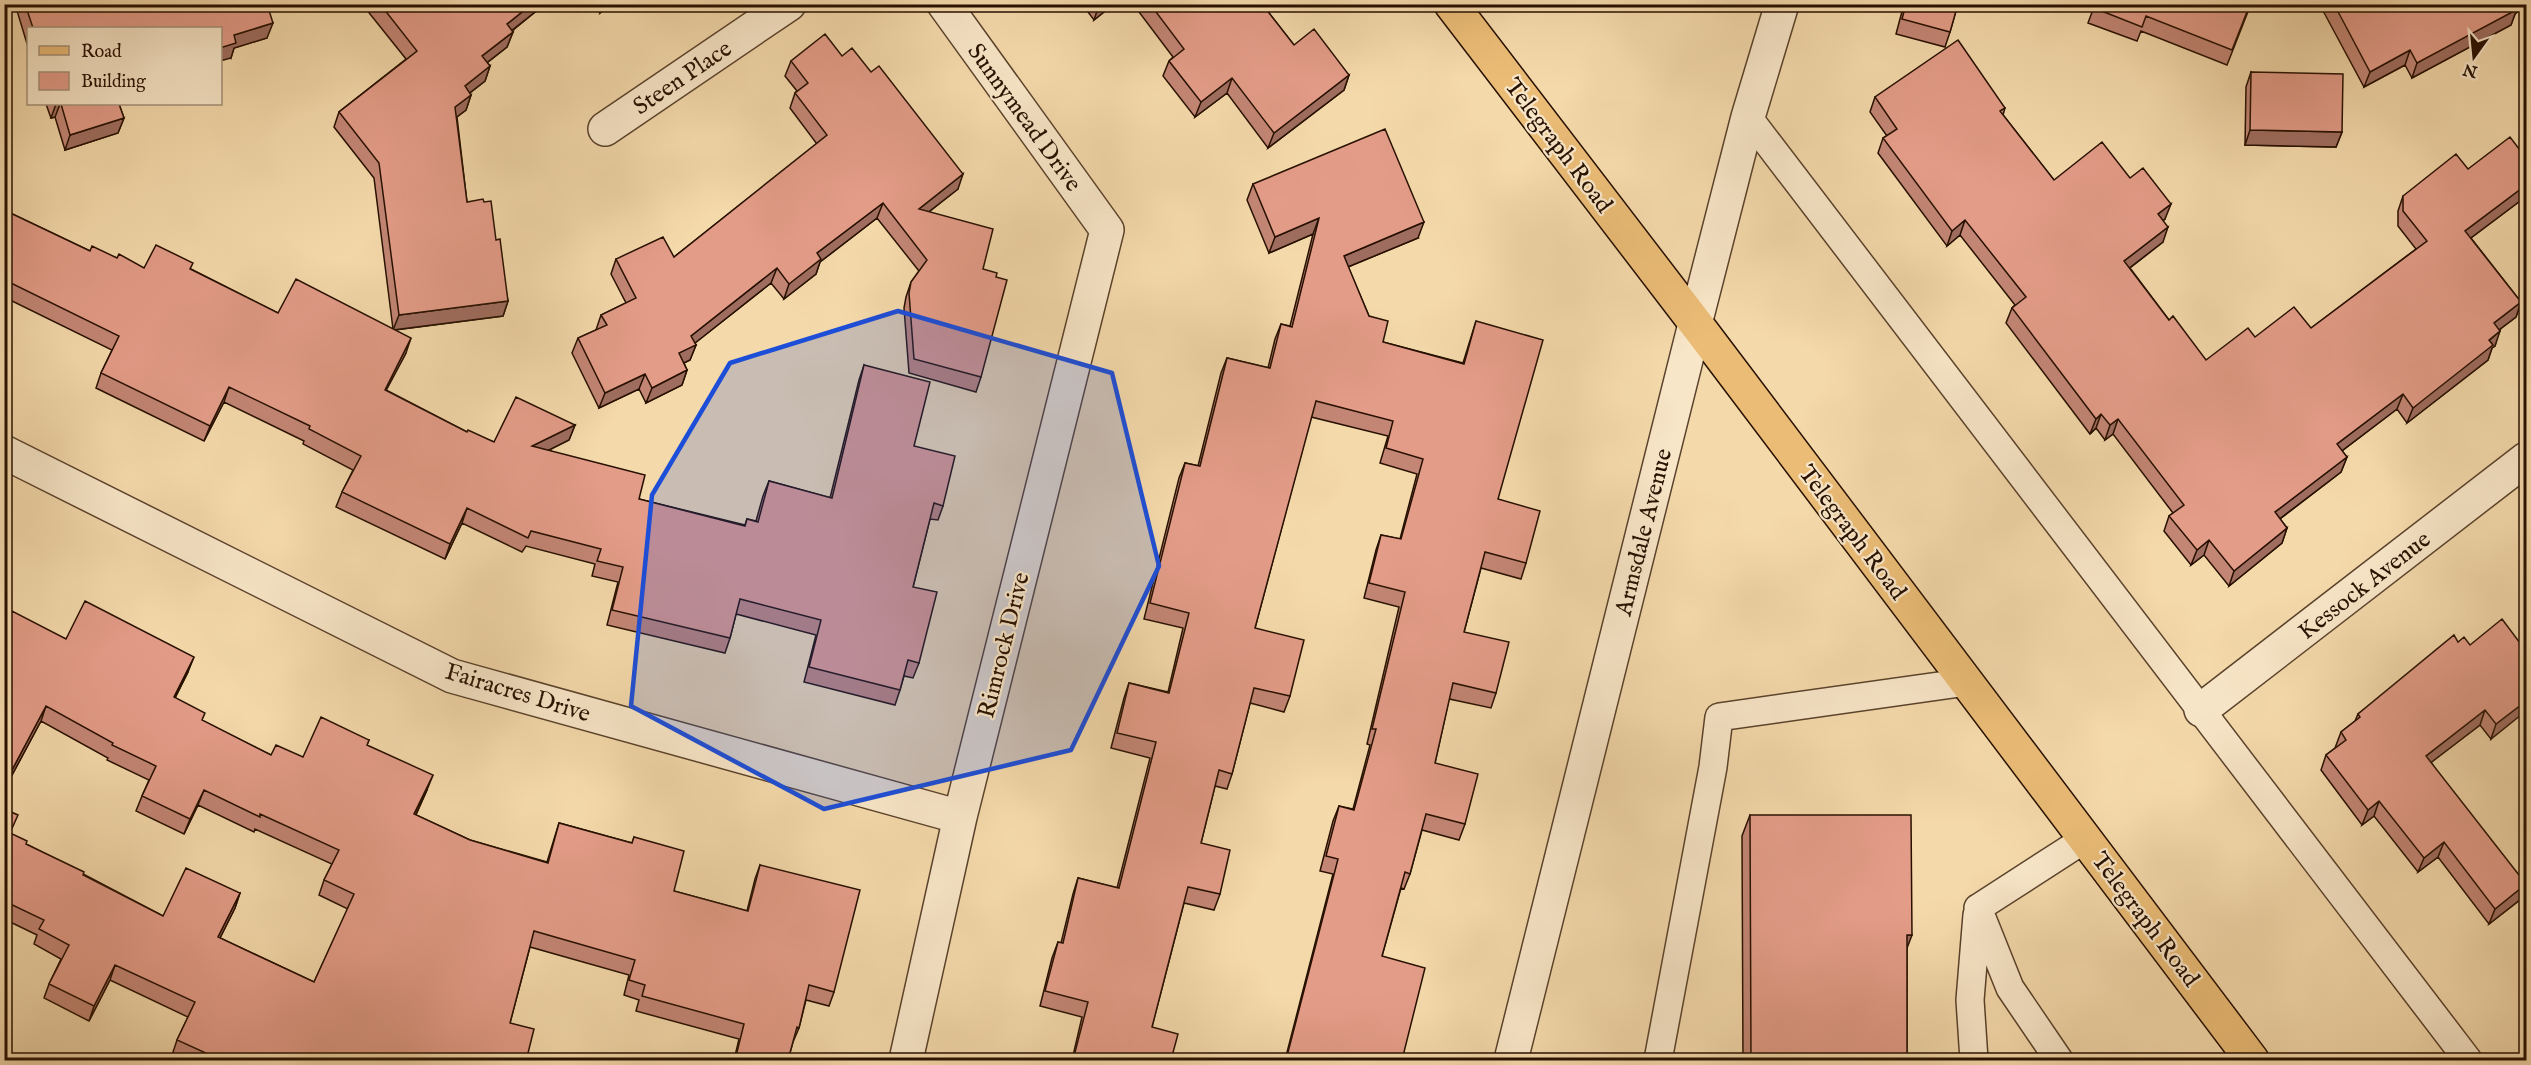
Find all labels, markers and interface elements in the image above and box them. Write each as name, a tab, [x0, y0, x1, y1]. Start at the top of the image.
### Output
legend	[27, 27, 222, 105]
north arrow	[2444, 27, 2504, 87]
street label: Steen Place	[627, 34, 738, 123]
street label: Sunnymead Drive	[960, 38, 1088, 198]
text: Road	[81, 41, 122, 64]
text: N	[2461, 58, 2481, 81]
text: Building	[81, 71, 146, 94]
street label: Telegraph Road	[1497, 72, 1619, 220]
street label: Armsdale Avenue	[1608, 446, 1680, 620]
street label: Telegraph Road	[1791, 459, 1913, 607]
street label: Kessock Avenue	[2292, 525, 2437, 648]
street label: Rimrock Drive	[971, 569, 1038, 721]
street label: Fairacres Drive	[441, 657, 594, 730]
street label: Telegraph Road	[2084, 846, 2206, 994]

